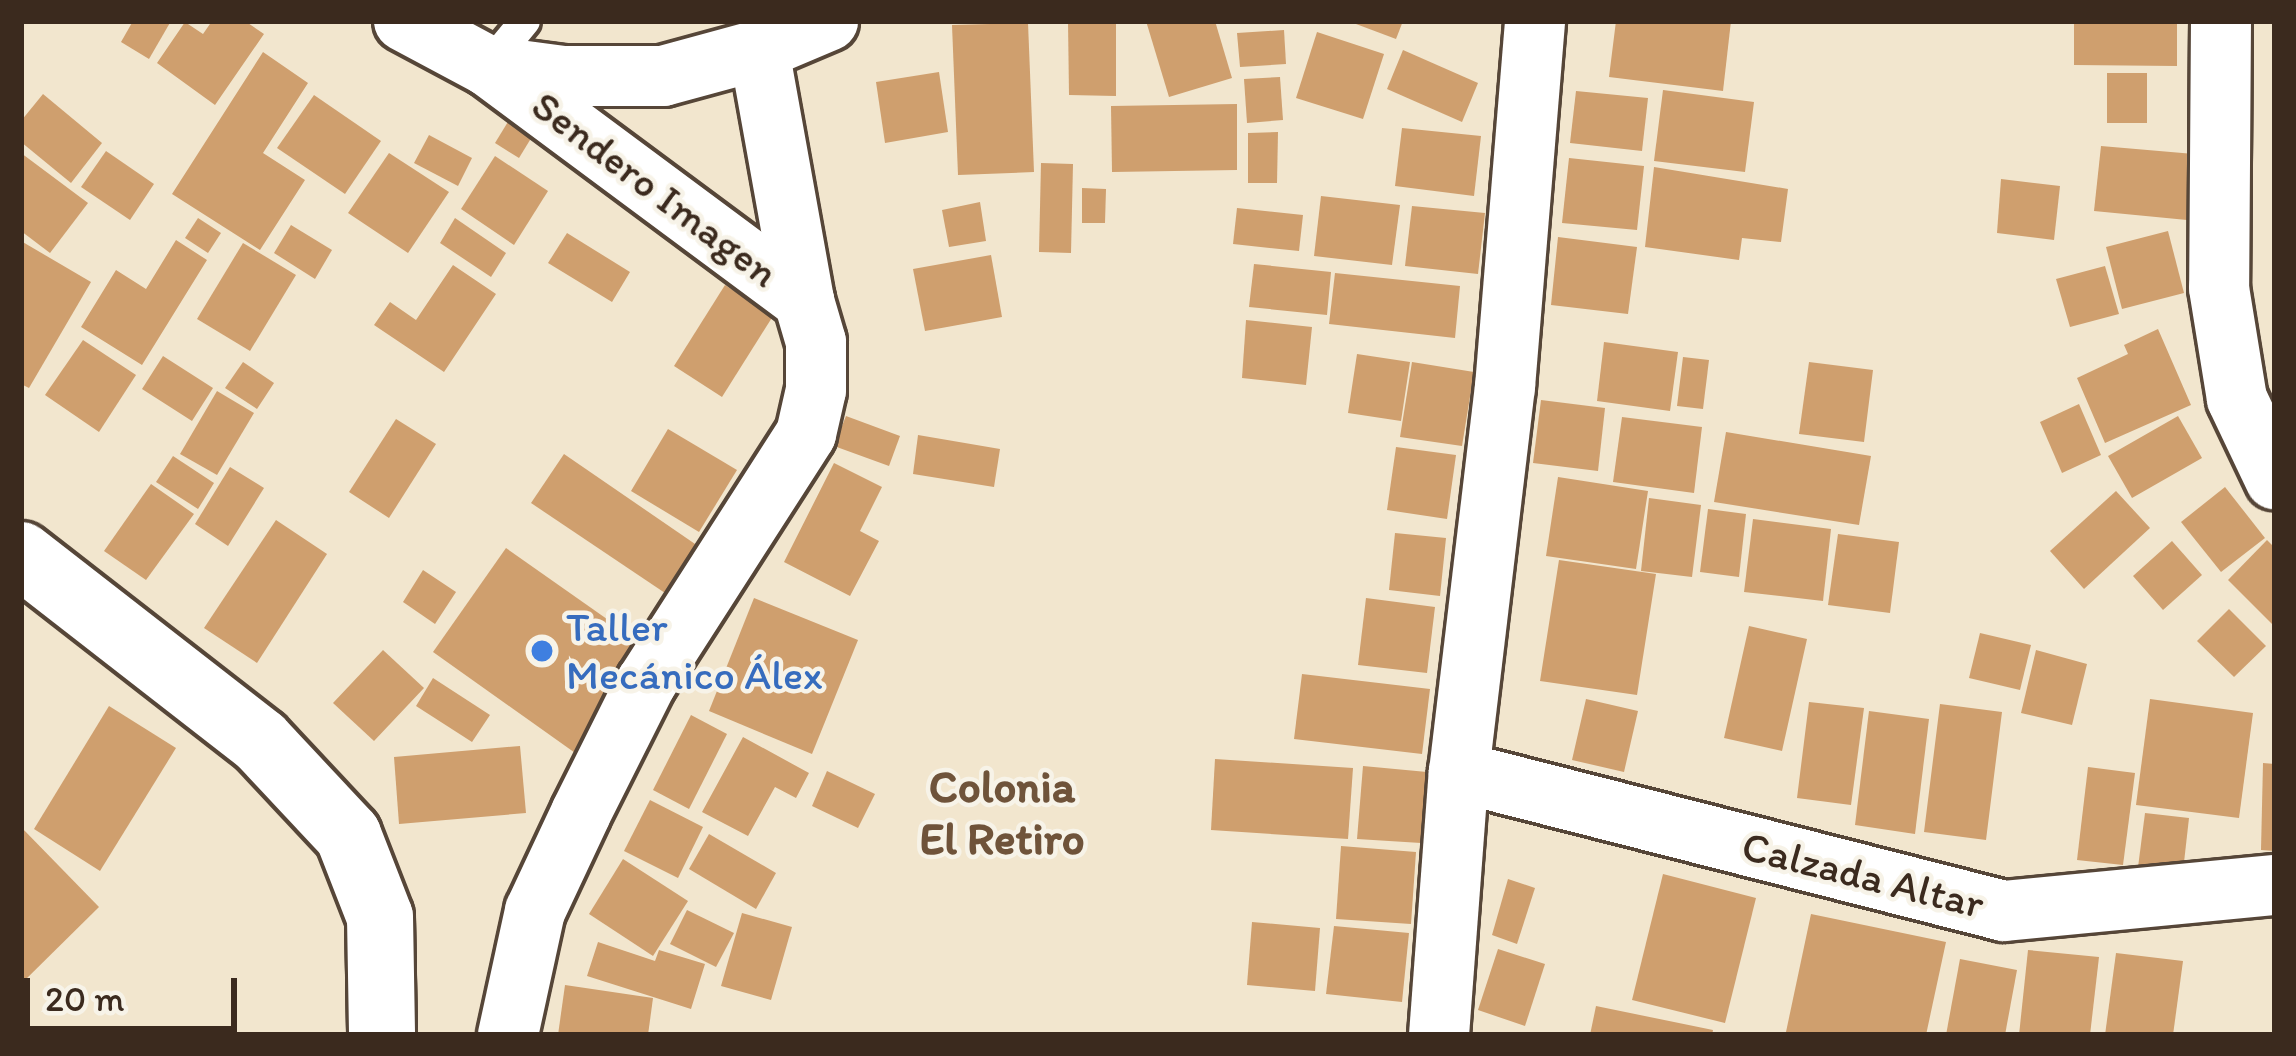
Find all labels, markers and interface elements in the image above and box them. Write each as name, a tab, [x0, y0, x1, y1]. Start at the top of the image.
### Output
street label: Sendero Imagen	[522, 80, 788, 298]
place label: Taller Mecánico Álex	[566, 602, 823, 700]
marker: Taller Mecánico Álex	[529, 638, 555, 664]
district label: Colonia El Retiro	[920, 760, 1084, 866]
street label: Calzada Altar	[1737, 821, 1989, 929]
scale bar	[30, 954, 243, 1028]
text: 20 m	[45, 977, 125, 1020]

